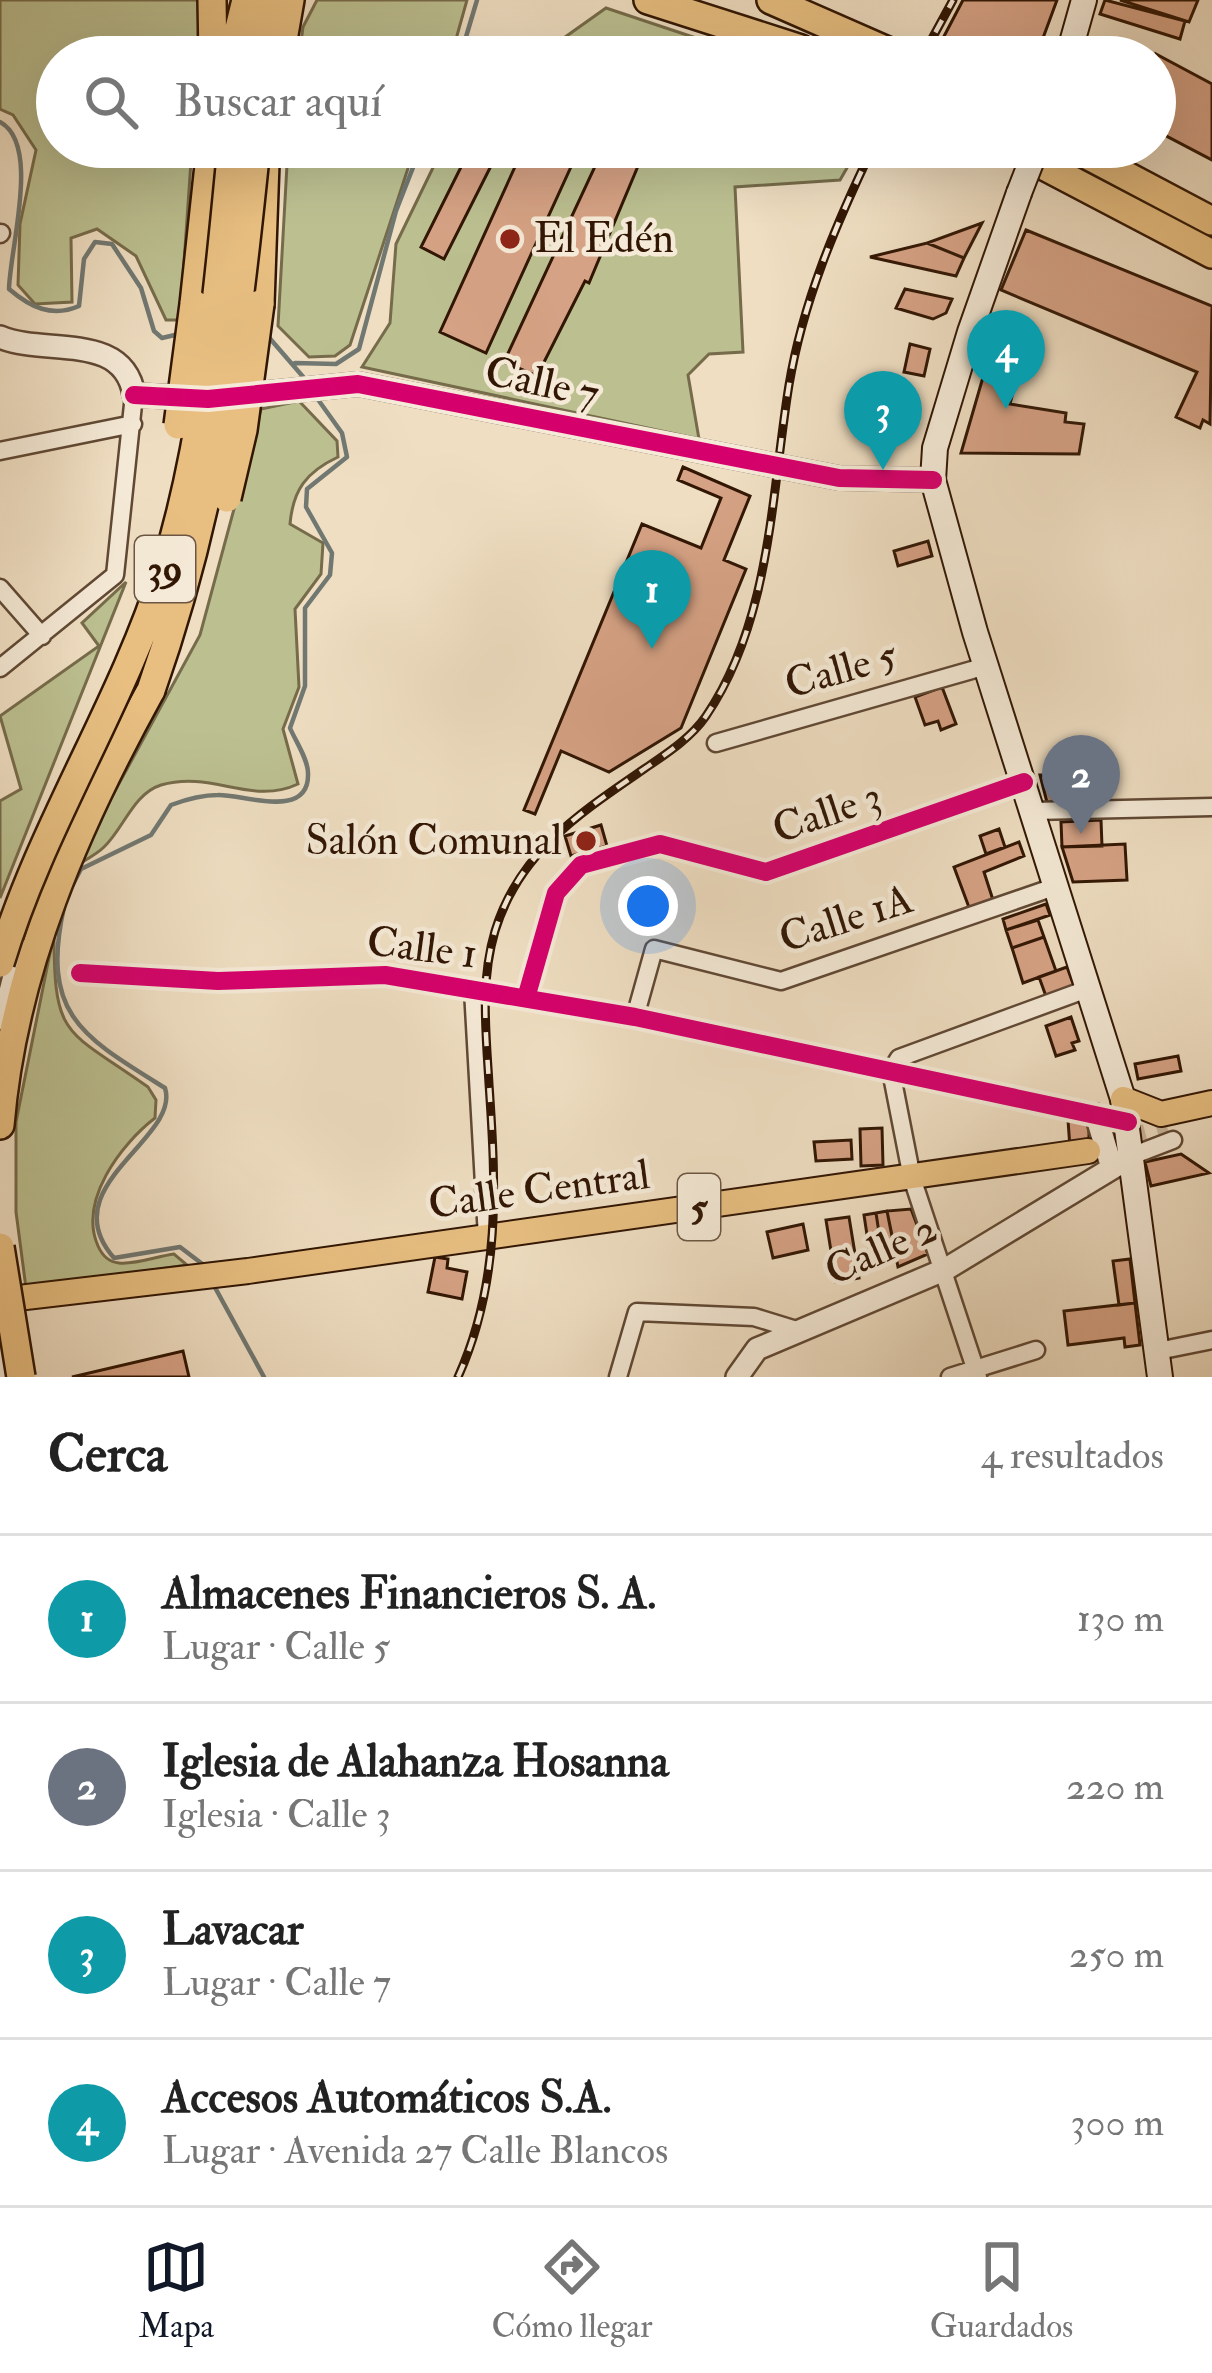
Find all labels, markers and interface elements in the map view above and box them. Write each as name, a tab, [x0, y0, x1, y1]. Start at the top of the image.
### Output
search box	[36, 36, 1176, 168]
icon: search	[78, 69, 144, 135]
text: Buscar aquí	[174, 74, 382, 130]
place label: El Edén	[534, 213, 674, 265]
marker: El Edén	[497, 226, 523, 252]
pin: 4	[967, 310, 1045, 409]
street label: Calle 7	[480, 346, 604, 420]
pin: 3	[844, 371, 922, 470]
road number: 39	[135, 536, 195, 602]
pin: 1	[613, 550, 691, 649]
street label: Calle 5	[779, 629, 904, 711]
pin: 2	[1042, 735, 1120, 834]
street label: Calle 3	[766, 770, 888, 856]
place label: Salón Comunal	[305, 815, 562, 867]
marker: Salón Comunal	[573, 828, 599, 854]
street label: Calle 1A	[773, 873, 919, 965]
your location	[618, 876, 678, 936]
street label: Calle 1	[364, 915, 480, 981]
street label: Calle Central	[425, 1149, 653, 1231]
road number: 5	[678, 1174, 720, 1240]
street label: Calle 2	[817, 1202, 945, 1298]
text: Cerca	[48, 1423, 167, 1487]
text: 4 resultados	[981, 1431, 1164, 1480]
text: Almacenes Financieros S. A.	[162, 1566, 656, 1622]
text: 1	[80, 1594, 94, 1643]
text: 130 m	[1077, 1594, 1164, 1643]
text: Lugar · Calle 5	[162, 1622, 390, 1671]
text: Iglesia de Alahanza Hosanna	[162, 1734, 669, 1790]
text: 2	[77, 1762, 97, 1811]
text: 220 m	[1066, 1762, 1164, 1811]
text: Iglesia · Calle 3	[162, 1790, 391, 1839]
text: Lavacar	[162, 1902, 304, 1958]
text: 3	[80, 1930, 94, 1979]
text: 250 m	[1069, 1930, 1164, 1979]
text: Lugar · Calle 7	[162, 1958, 391, 2007]
text: Accesos Automáticos S.A.	[162, 2070, 611, 2126]
text: 4	[76, 2098, 98, 2147]
text: 300 m	[1071, 2098, 1164, 2147]
text: Lugar · Avenida 27 Calle Blancos	[162, 2126, 668, 2175]
tab: Mapa	[139, 2234, 214, 2347]
tab: Cómo llegar	[491, 2234, 652, 2347]
tab: Guardados	[930, 2234, 1073, 2347]

